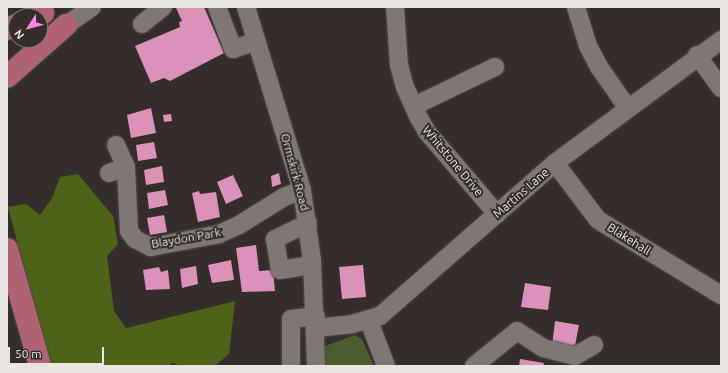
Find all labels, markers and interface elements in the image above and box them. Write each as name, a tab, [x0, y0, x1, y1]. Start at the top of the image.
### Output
north arrow	[8, 8, 48, 48]
text: N	[12, 28, 26, 41]
street label: Whitstone Drive	[419, 123, 487, 199]
street label: Ormskirk Road	[278, 132, 312, 212]
street label: Martins Lane	[490, 165, 552, 221]
street label: Blakehall	[605, 220, 653, 258]
street label: Blaydon Park	[150, 225, 222, 251]
scale bar	[10, 339, 106, 365]
text: 50 m	[15, 347, 42, 360]

